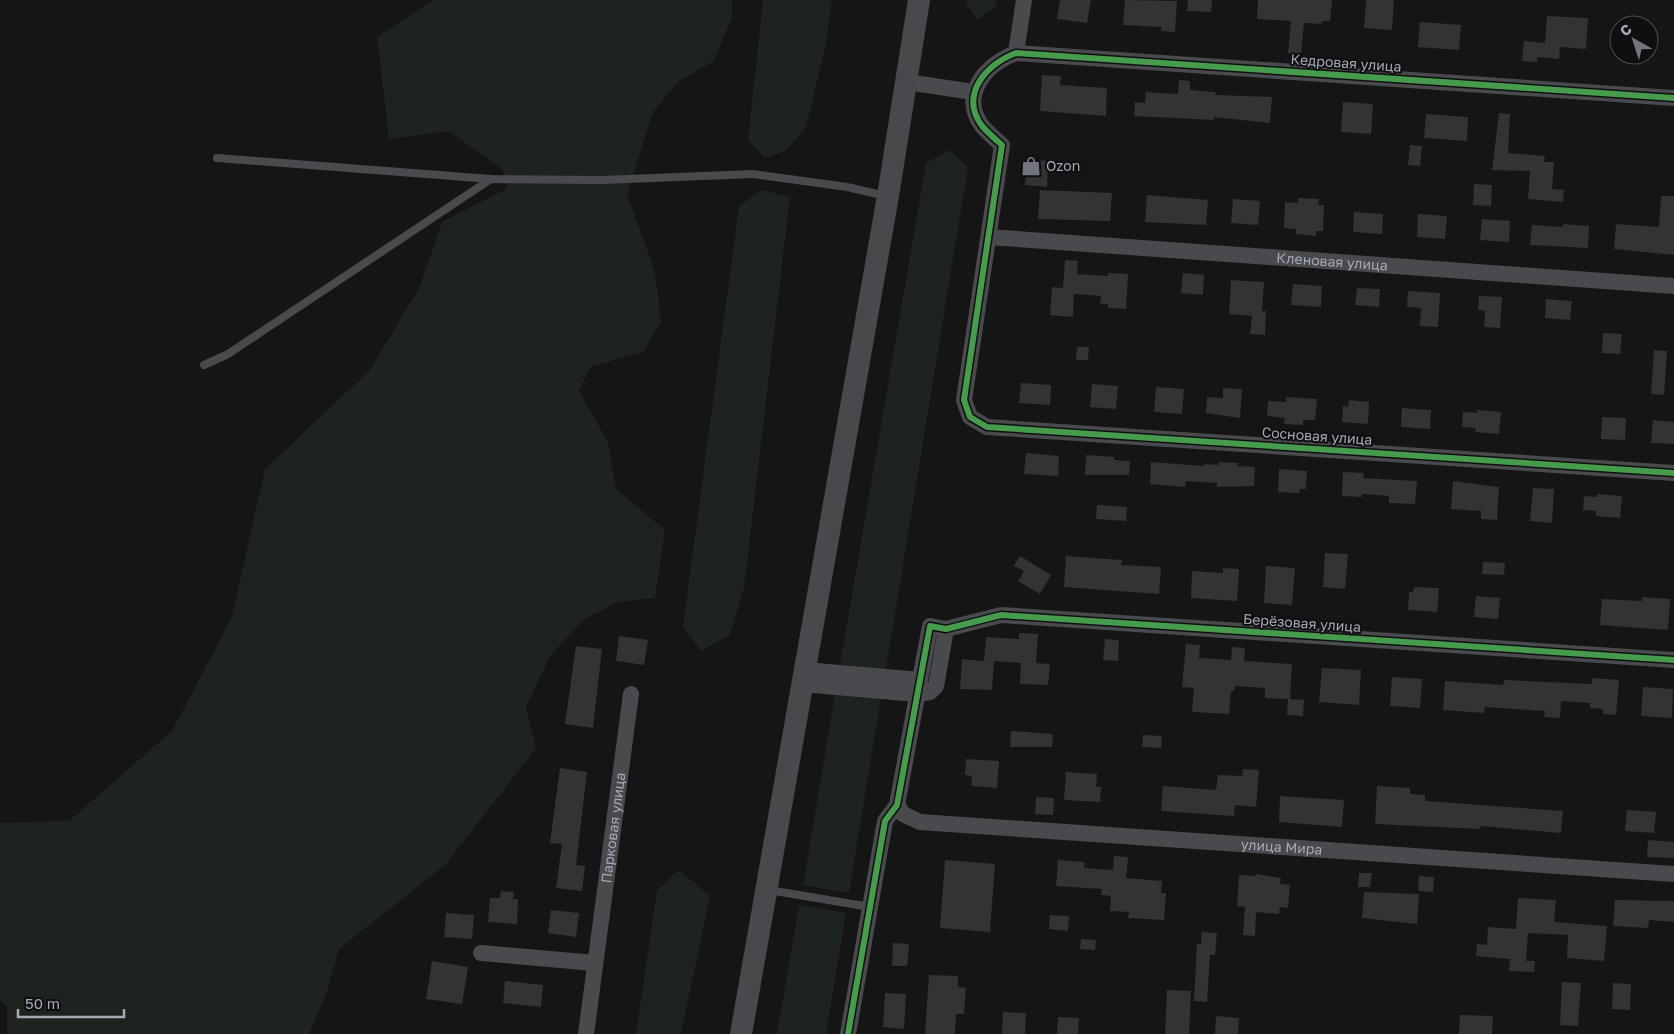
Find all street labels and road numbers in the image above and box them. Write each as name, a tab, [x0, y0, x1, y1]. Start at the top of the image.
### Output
street label: Кедровая улица	[1290, 50, 1402, 75]
street label: Кленовая улица	[1276, 249, 1389, 274]
street label: Сосновая улица	[1261, 423, 1373, 448]
street label: Берёзовая улица	[1242, 610, 1362, 635]
street label: Парковая улица	[597, 771, 629, 884]
street label: улица Мира	[1240, 835, 1323, 858]

